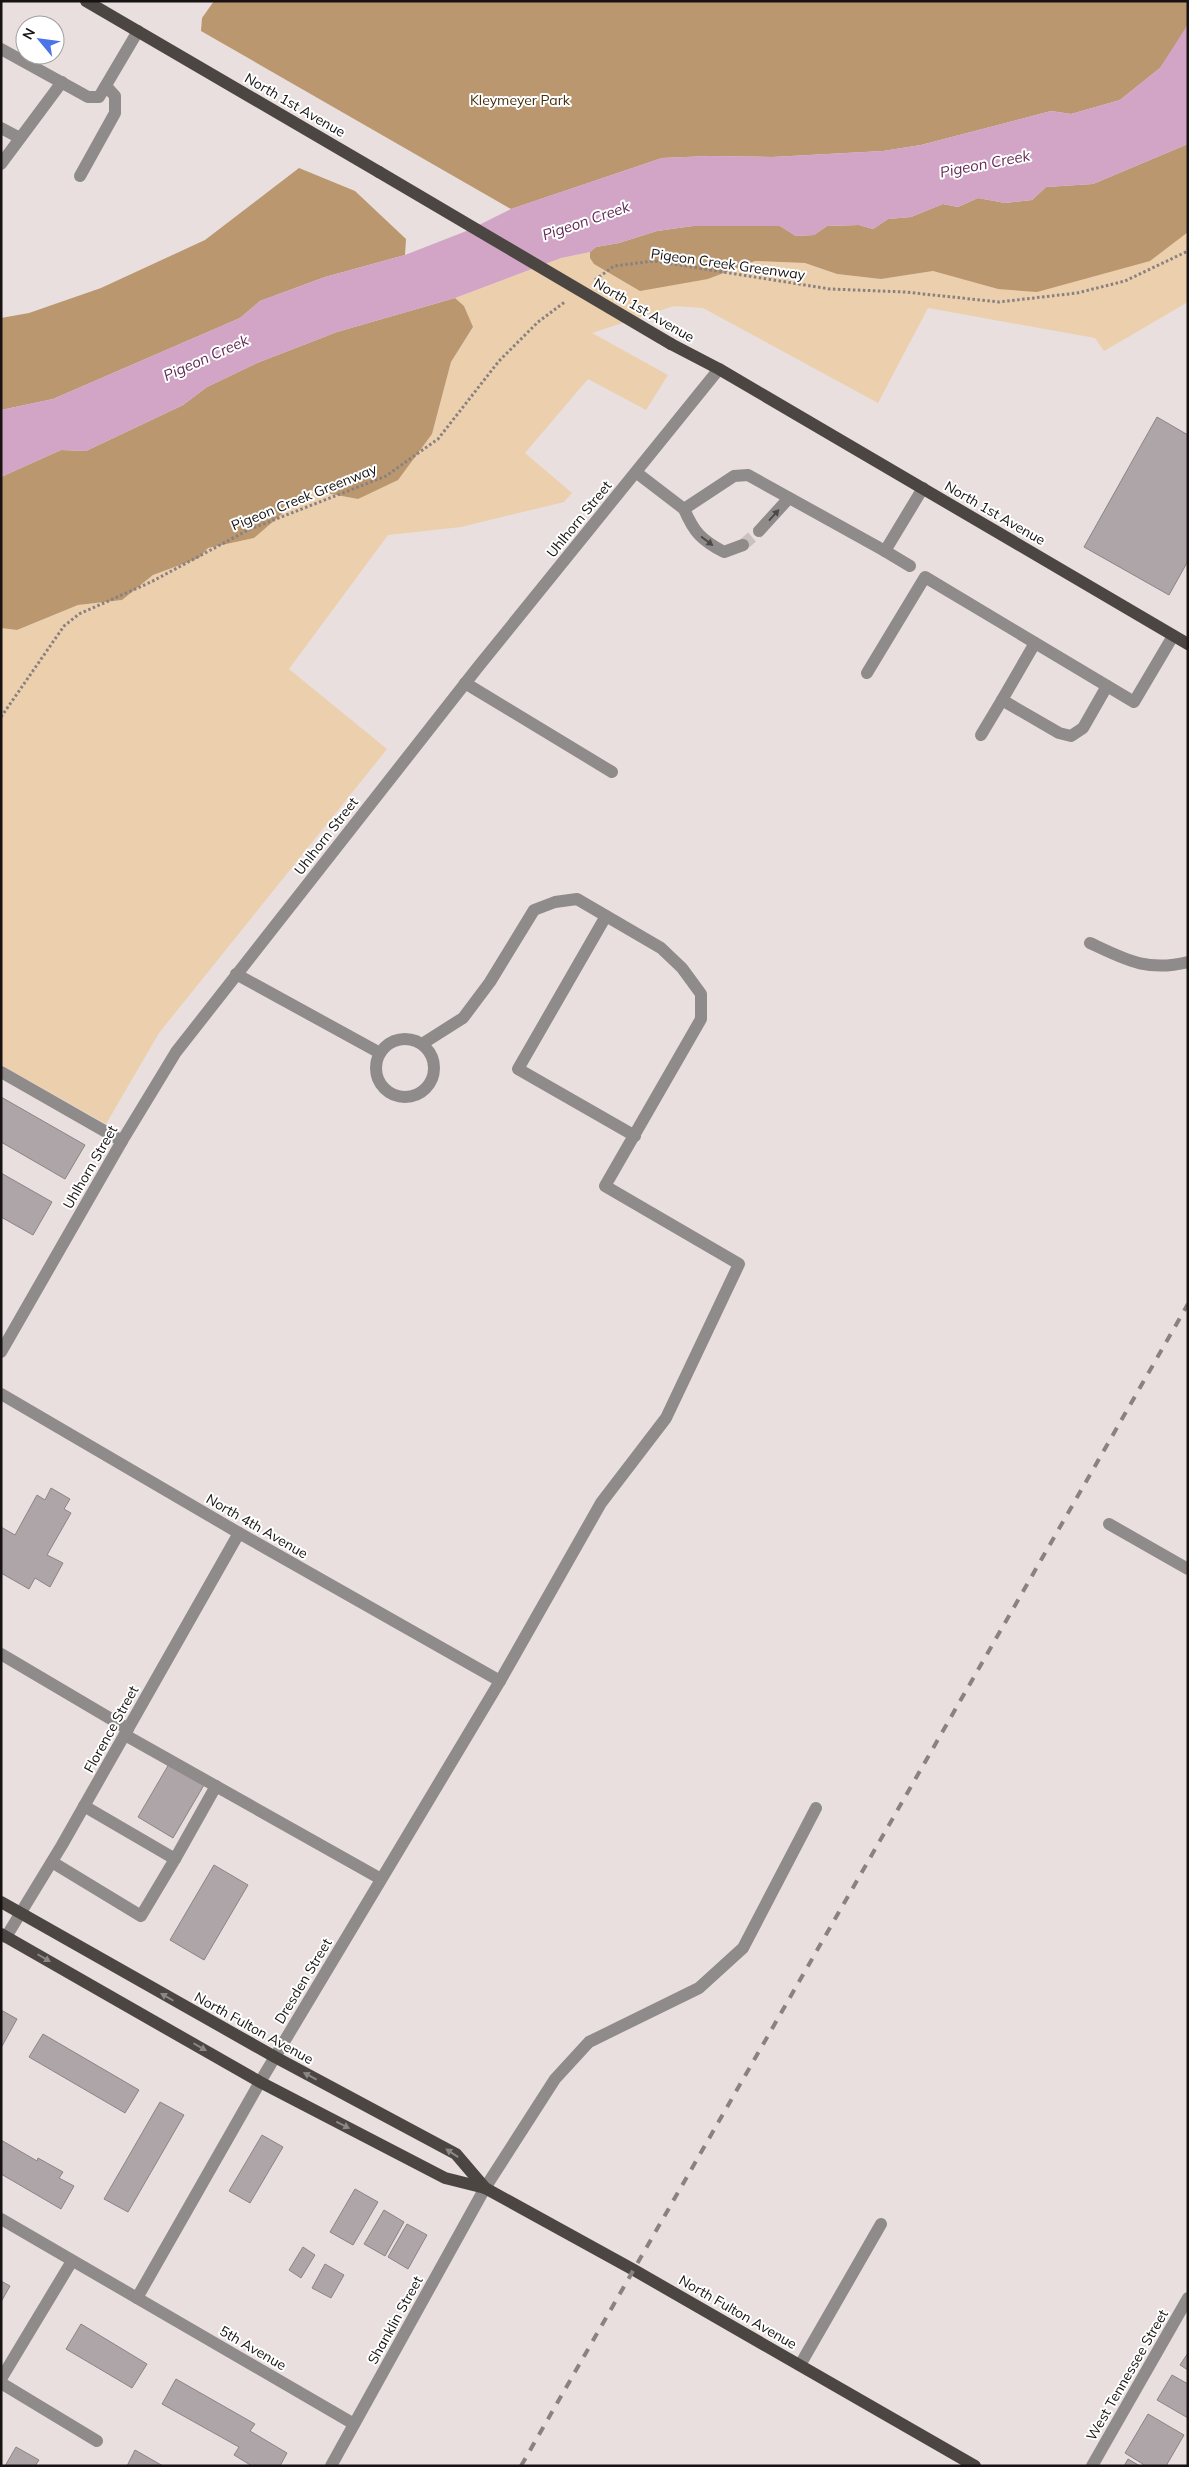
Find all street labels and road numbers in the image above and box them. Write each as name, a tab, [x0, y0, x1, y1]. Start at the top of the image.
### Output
street label: North 1st Avenue	[241, 69, 349, 141]
street label: Pigeon Creek Greenway	[650, 244, 807, 284]
street label: North 1st Avenue	[590, 274, 698, 346]
street label: Pigeon Creek Greenway	[229, 459, 380, 534]
street label: Uhlhorn Street	[543, 477, 616, 561]
street label: North 1st Avenue	[941, 477, 1049, 549]
street label: Uhlhorn Street	[290, 793, 362, 878]
street label: Uhlhorn Street	[59, 1122, 121, 1212]
street label: North 4th Avenue	[203, 1490, 311, 1562]
street label: Florence Street	[80, 1682, 142, 1776]
street label: Dresden Street	[270, 1935, 336, 2027]
street label: North Fulton Avenue	[191, 1988, 317, 2068]
street label: North Fulton Avenue	[676, 2271, 800, 2353]
street label: Shanklin Street	[363, 2273, 427, 2367]
street label: West Tennessee Street	[1082, 2306, 1172, 2444]
street label: 5th Avenue	[216, 2322, 290, 2374]

